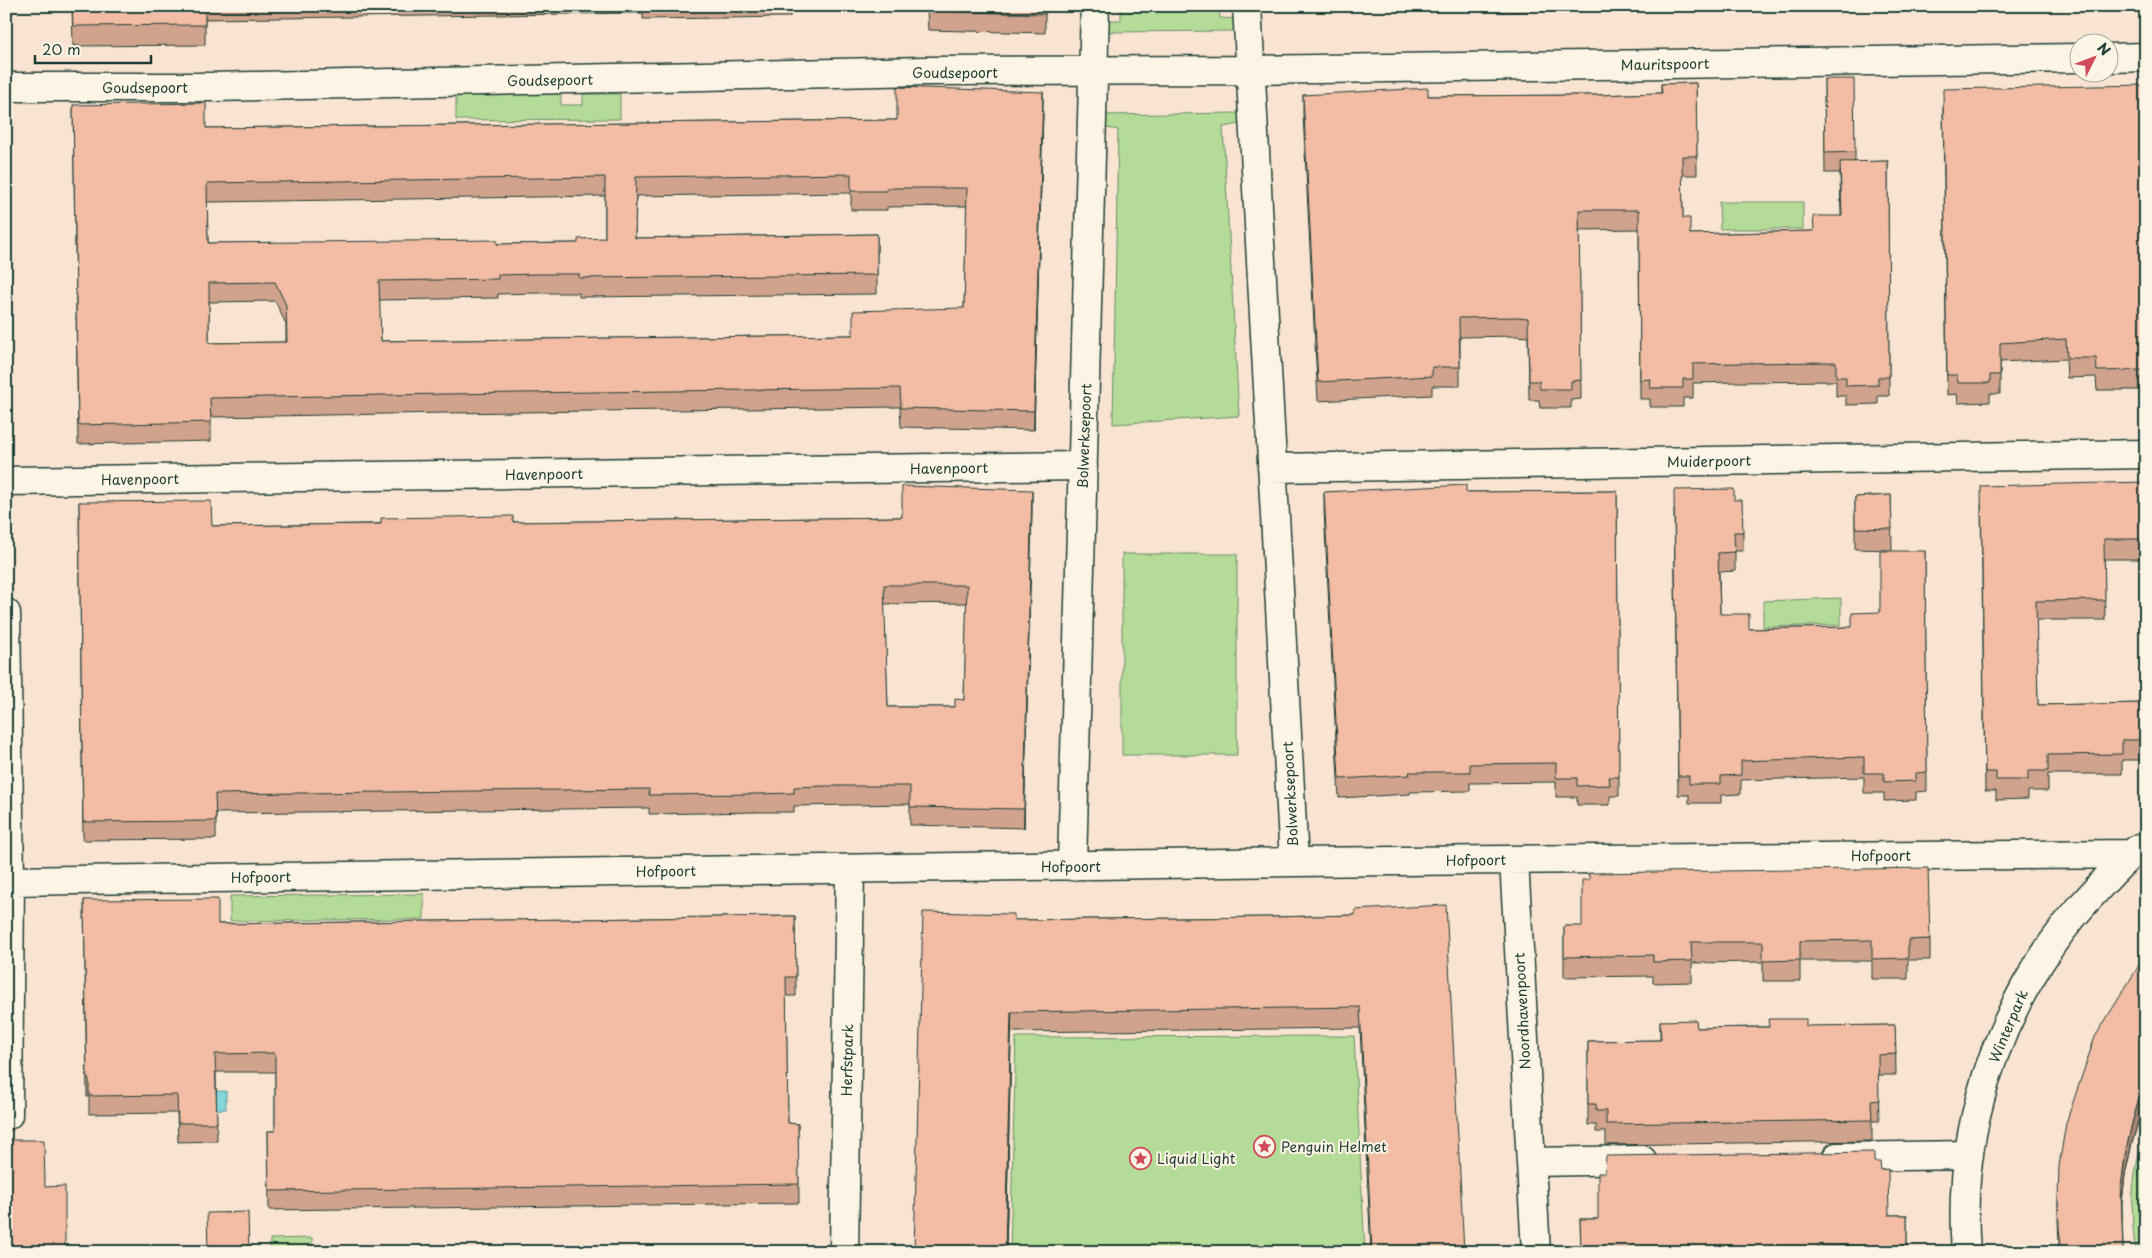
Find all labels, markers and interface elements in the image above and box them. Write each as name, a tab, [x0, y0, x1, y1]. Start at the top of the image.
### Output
scale bar	[35, 32, 151, 64]
north arrow	[2070, 32, 2120, 82]
text: 20 m	[42, 37, 81, 60]
text: N	[2093, 38, 2116, 60]
street label: Mauritspoort	[1621, 53, 1710, 75]
street label: Goudsepoort	[912, 62, 998, 83]
street label: Goudsepoort	[507, 69, 594, 91]
street label: Goudsepoort	[102, 77, 188, 98]
street label: Bolwerksepoort	[1072, 383, 1096, 489]
street label: Muiderpoort	[1667, 450, 1751, 472]
street label: Havenpoort	[910, 457, 988, 479]
street label: Havenpoort	[505, 463, 583, 485]
street label: Havenpoort	[101, 468, 179, 490]
street label: Bolwerksepoort	[1277, 740, 1303, 847]
street label: Hofpoort	[1851, 845, 1911, 866]
street label: Hofpoort	[1446, 849, 1507, 871]
street label: Hofpoort	[1041, 856, 1101, 877]
street label: Hofpoort	[636, 860, 697, 882]
street label: Hofpoort	[231, 866, 292, 888]
street label: Noordhavenpoort	[1508, 952, 1536, 1070]
street label: Winterpark	[1983, 986, 2033, 1066]
street label: Herfstpark	[836, 1023, 858, 1096]
place icon: Penguin Helmet	[1253, 1134, 1277, 1158]
place label: Penguin Helmet	[1281, 1136, 1387, 1157]
place icon: Liquid Light	[1129, 1146, 1153, 1170]
place label: Liquid Light	[1157, 1148, 1236, 1169]

